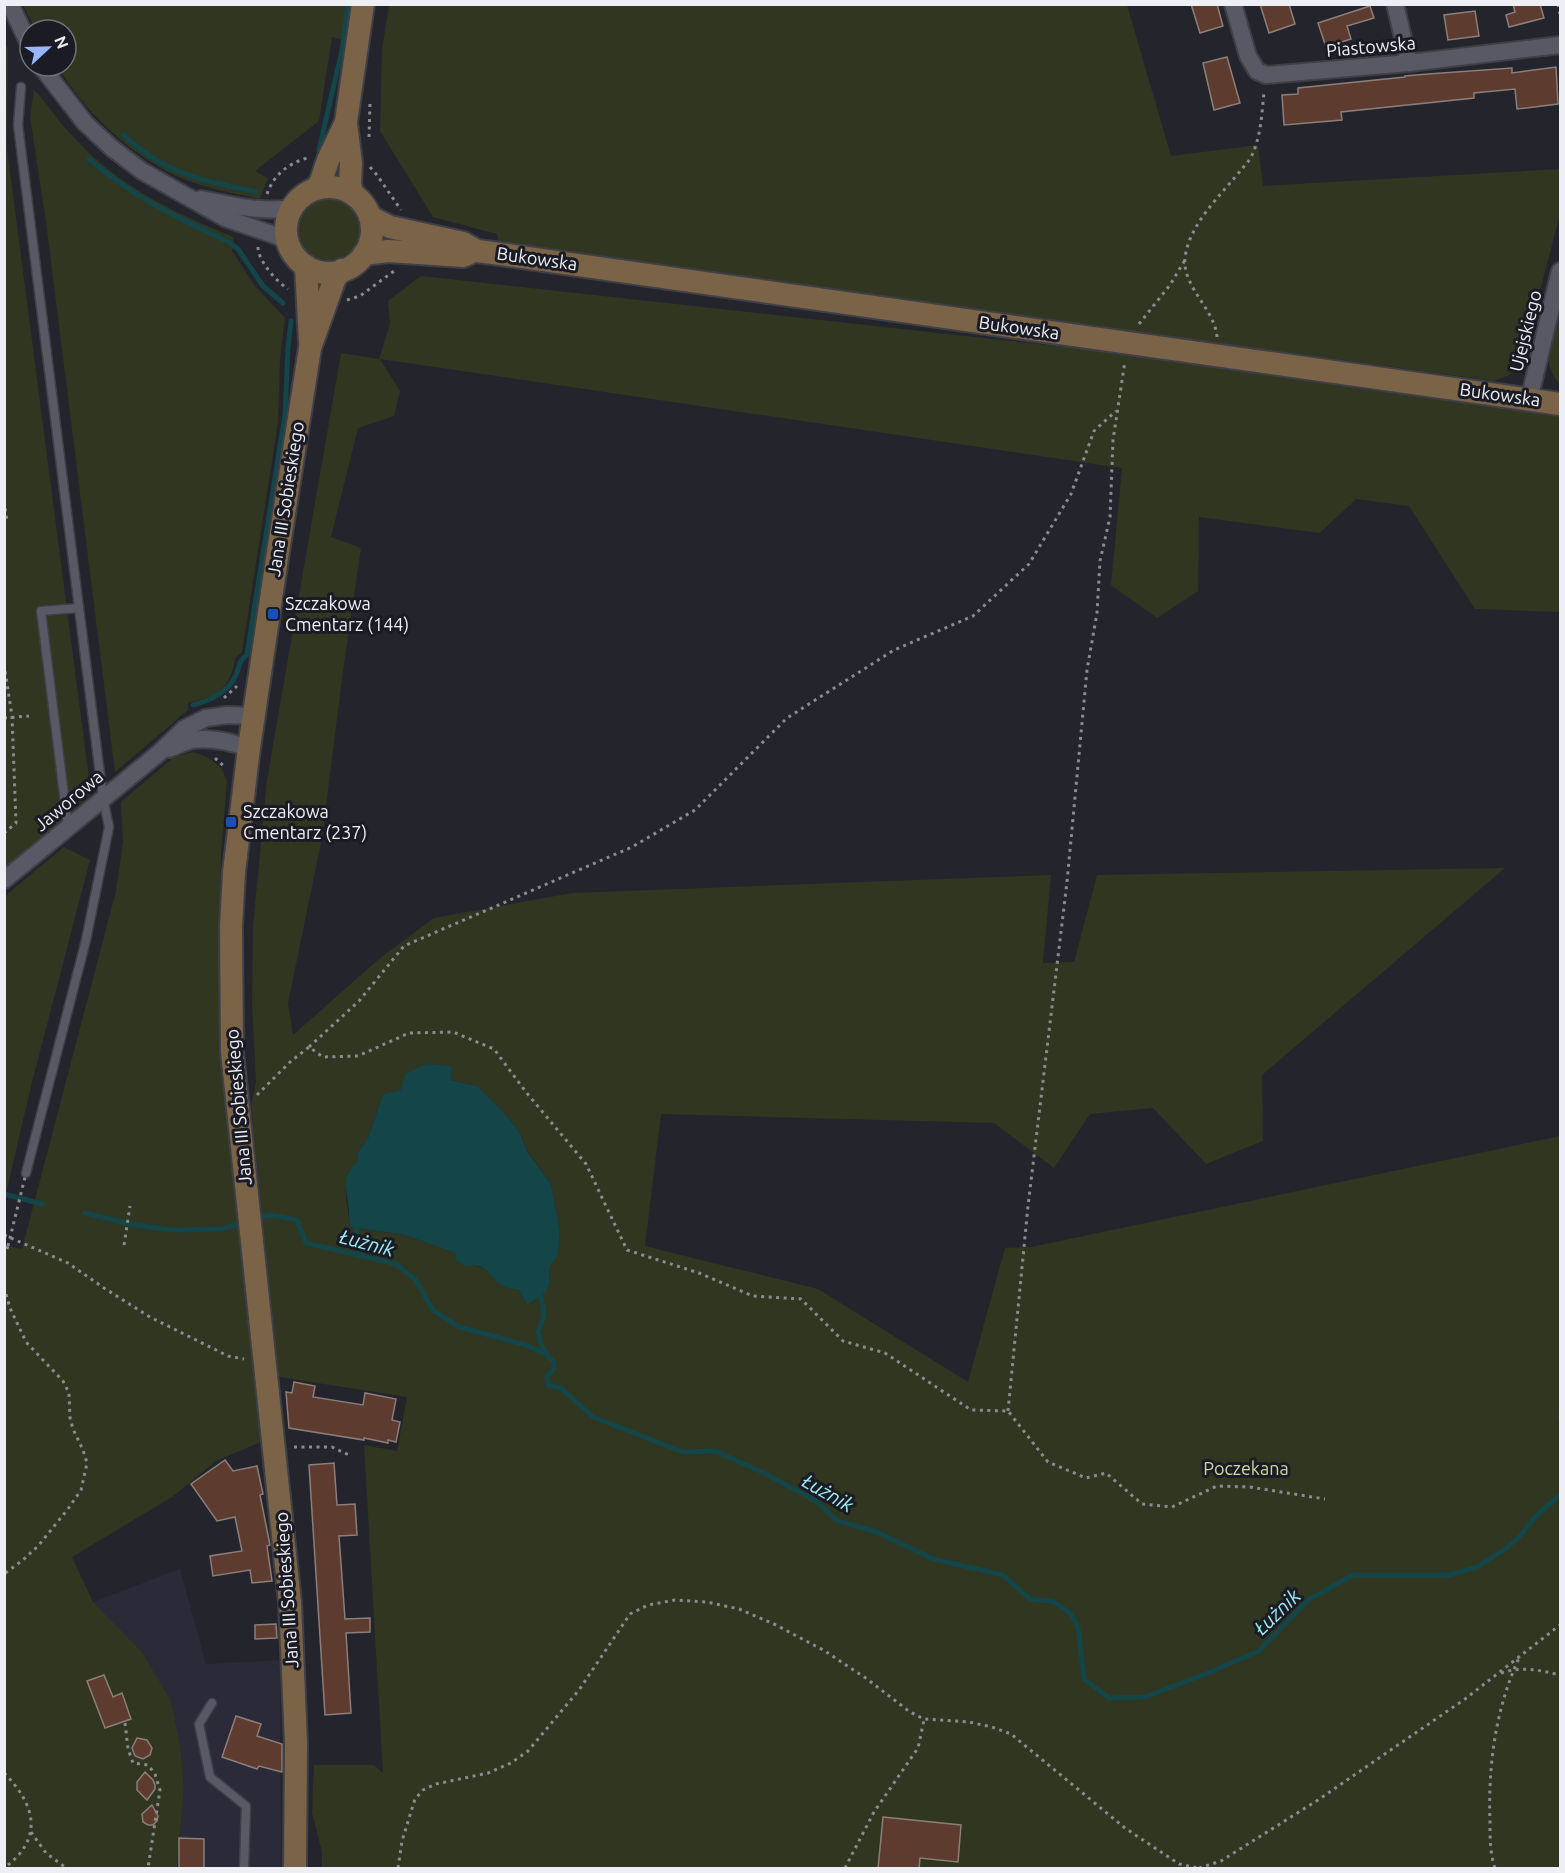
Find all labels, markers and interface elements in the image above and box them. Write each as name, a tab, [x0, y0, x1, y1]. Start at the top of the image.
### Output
north arrow	[18, 18, 78, 78]
street label: Piastowska	[1325, 32, 1417, 60]
text: N	[51, 33, 72, 51]
street label: Bukowska	[496, 242, 579, 274]
street label: Ujejskiego	[1505, 288, 1545, 373]
street label: Bukowska	[978, 311, 1061, 343]
street label: Bukowska	[1459, 378, 1542, 410]
street label: Jana III Sobieskiego	[263, 420, 307, 578]
place label: Szczakowa Cmentarz (144)	[285, 593, 409, 635]
marker: Szczakowa Cmentarz (144)	[266, 607, 280, 621]
street label: Jaworowa	[30, 766, 107, 835]
place label: Szczakowa Cmentarz (237)	[243, 801, 367, 843]
marker: Szczakowa Cmentarz (237)	[224, 815, 238, 829]
street label: Jana III Sobieskiego	[221, 1028, 255, 1186]
water label: Łużnik	[337, 1224, 398, 1261]
park label: Poczekana	[1203, 1458, 1289, 1478]
water label: Łużnik	[798, 1469, 859, 1517]
street label: Jana III Sobieskiego	[271, 1511, 301, 1669]
water label: Łużnik	[1248, 1583, 1305, 1639]

